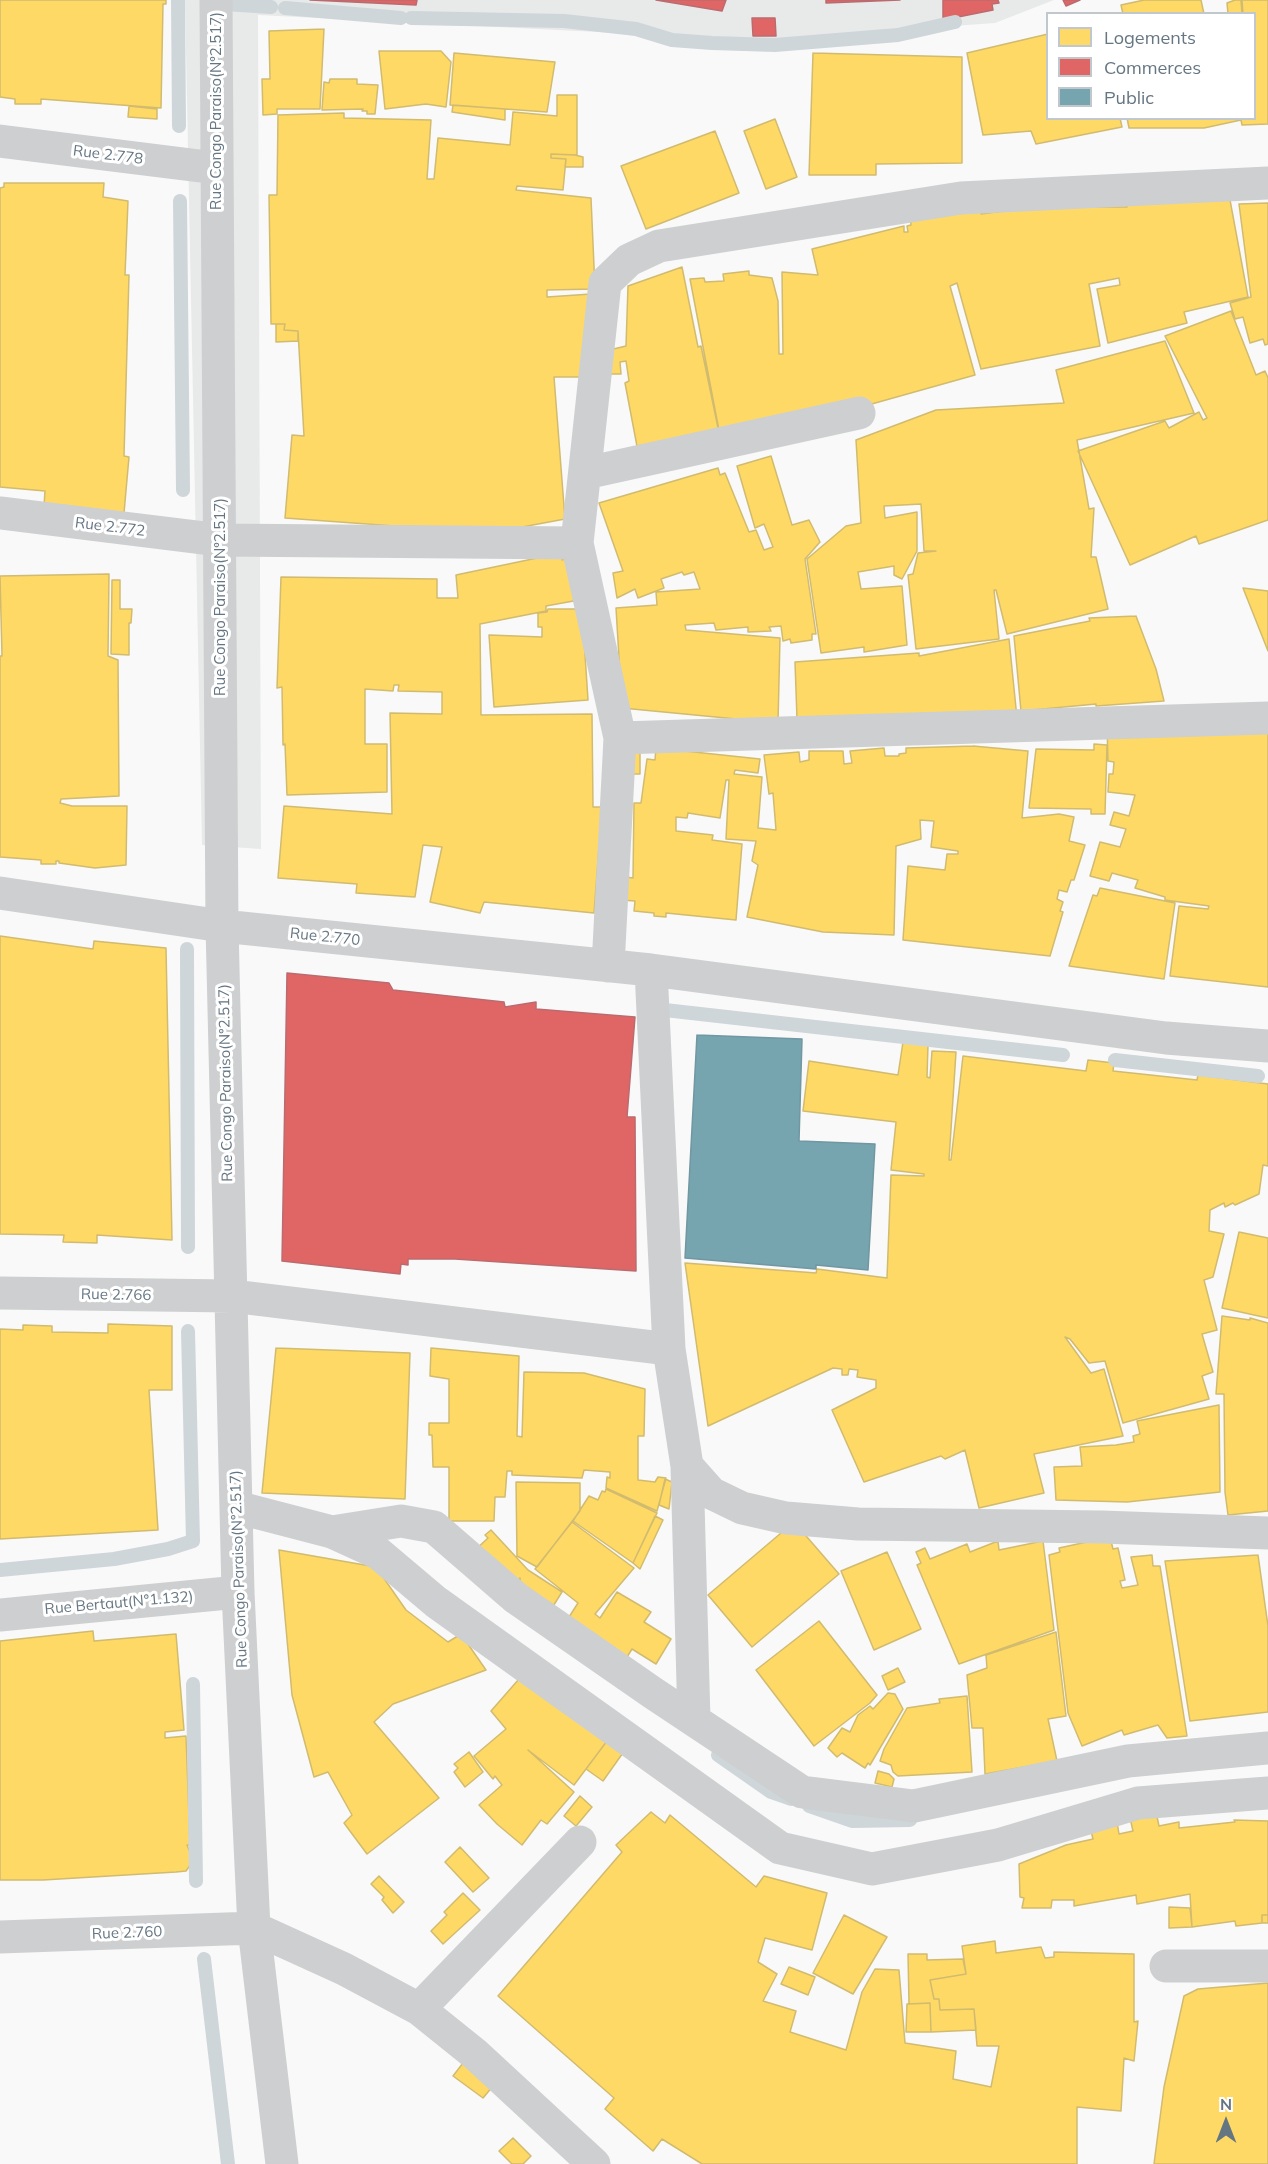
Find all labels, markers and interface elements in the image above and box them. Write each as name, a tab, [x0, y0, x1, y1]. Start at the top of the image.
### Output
street label: Rue Congo Paraiso(N°2.517)	[207, 12, 225, 210]
legend	[1046, 12, 1256, 120]
text: Logements	[1104, 26, 1196, 49]
text: Commerces	[1104, 56, 1201, 79]
text: Public	[1104, 86, 1154, 109]
street label: Rue 2.778	[72, 142, 144, 168]
street label: Rue Congo Paraiso(N°2.517)	[211, 498, 229, 696]
street label: Rue 2.772	[74, 514, 146, 540]
street label: Rue 2.770	[289, 924, 361, 950]
street label: Rue Congo Paraiso(N°2.517)	[215, 984, 237, 1182]
street label: Rue 2.766	[81, 1285, 151, 1305]
street label: Rue Congo Paraiso(N°2.517)	[227, 1470, 251, 1668]
street label: Rue Bertaut(N°1.132)	[44, 1588, 194, 1618]
street label: Rue 2.760	[91, 1923, 163, 1943]
north arrow	[1196, 2092, 1256, 2152]
text: N	[1220, 2094, 1232, 2114]

